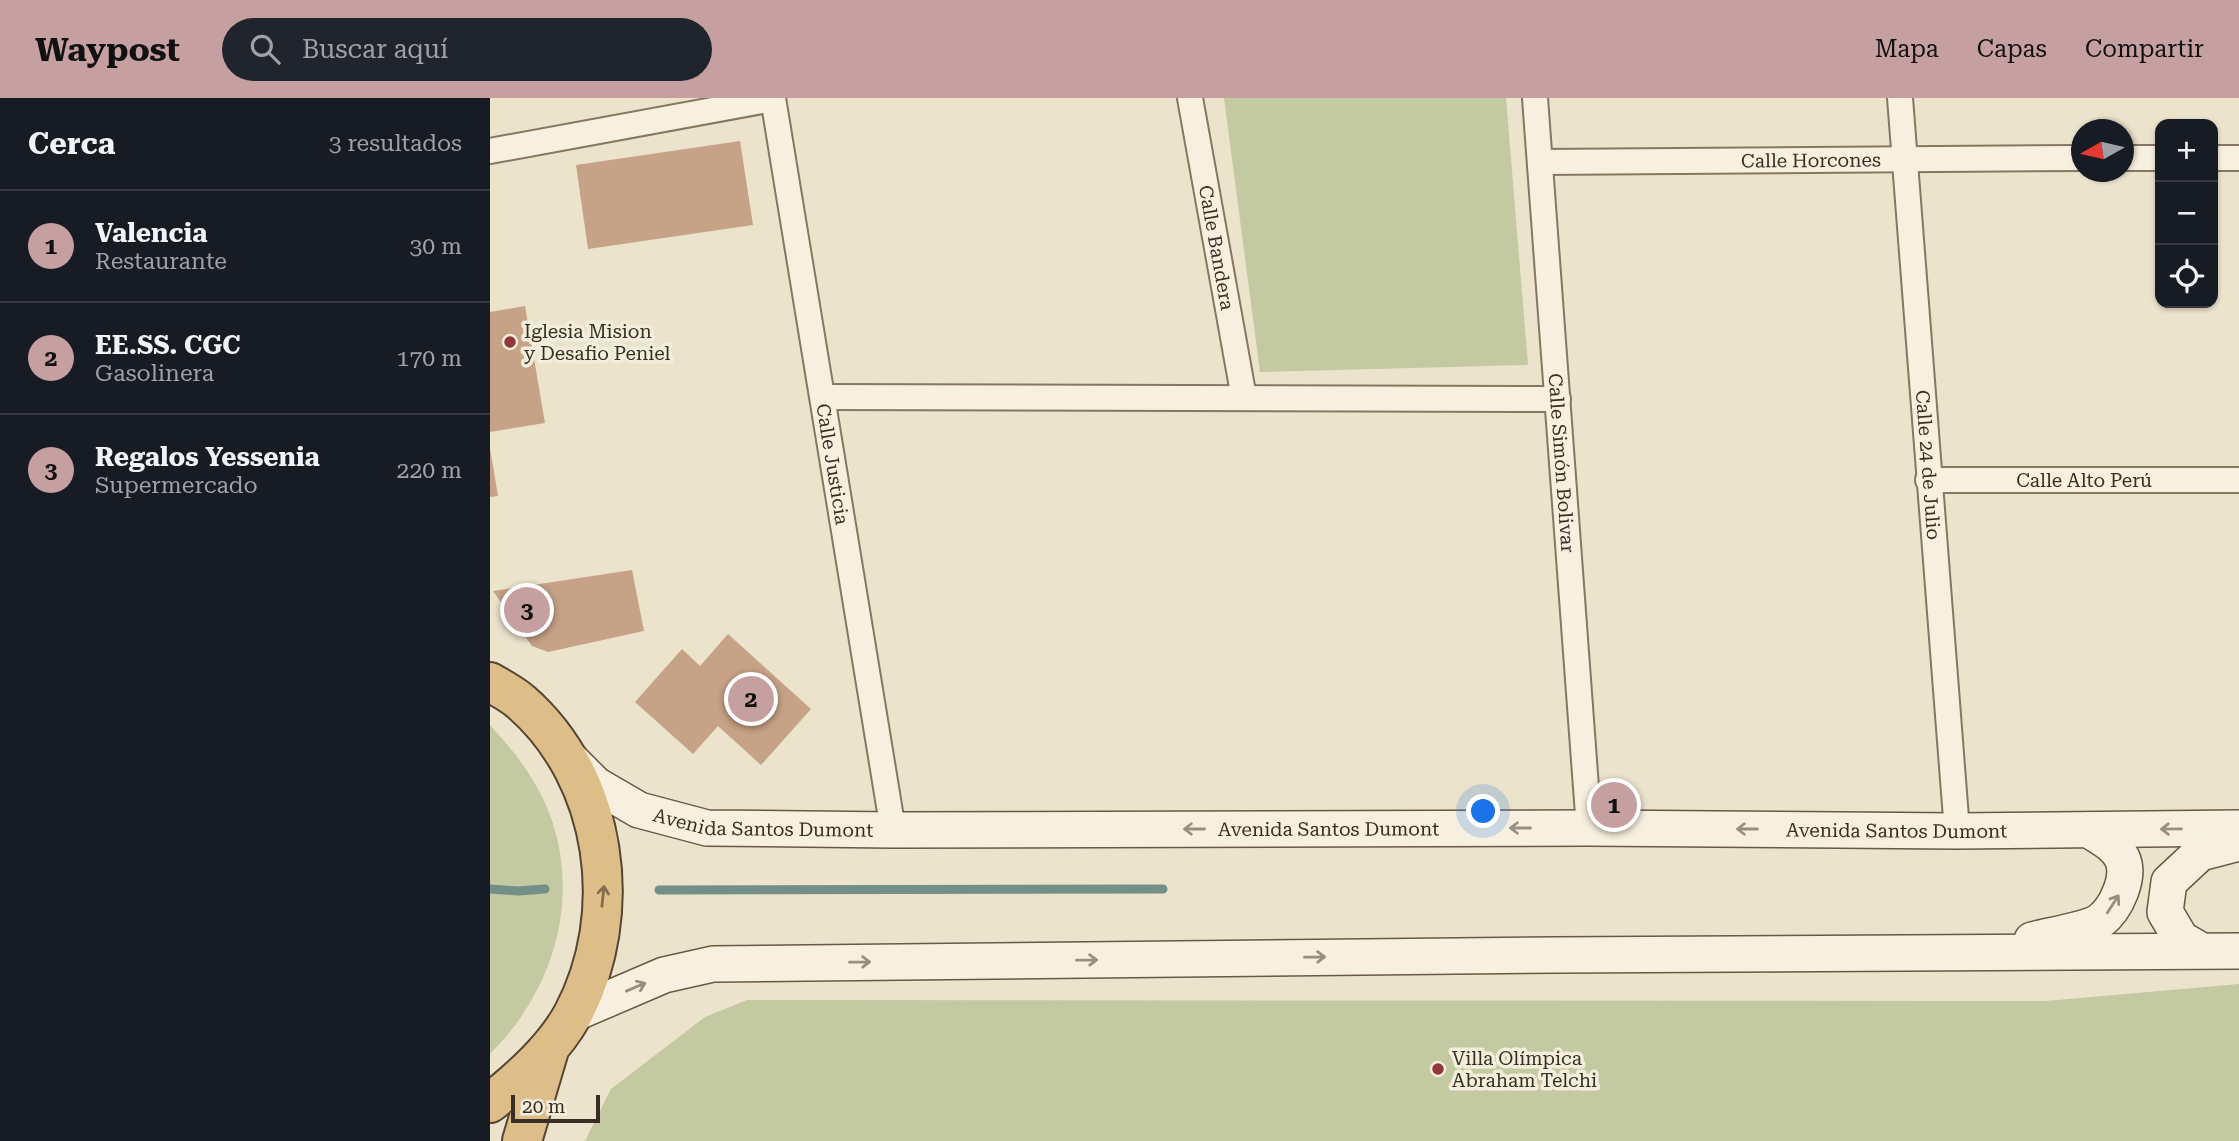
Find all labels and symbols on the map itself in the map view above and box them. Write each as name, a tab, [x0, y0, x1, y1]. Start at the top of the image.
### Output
north arrow	[2071, 119, 2134, 182]
street label: Calle Horcones	[1741, 148, 1881, 173]
street label: Calle Bandera	[1194, 183, 1239, 313]
place label: Iglesia Mision y Desafio Peniel	[524, 320, 671, 365]
marker: Iglesia Mision y Desafio Peniel	[502, 334, 518, 350]
street label: Calle Simón Bolivar	[1543, 372, 1580, 554]
street label: Calle 24 de Julio	[1911, 389, 1945, 541]
street label: Calle Justicia	[811, 402, 854, 527]
street label: Calle Alto Perú	[2016, 469, 2152, 492]
pin: 3	[504, 584, 550, 636]
pin: 2	[728, 673, 774, 725]
pin: 1	[1591, 779, 1637, 831]
your location	[1466, 794, 1500, 828]
street label: Avenida Santos Dumont	[651, 803, 873, 842]
street label: Avenida Santos Dumont	[1218, 817, 1439, 841]
street label: Avenida Santos Dumont	[1786, 819, 2007, 843]
one-way arrow	[1509, 821, 1532, 835]
one-way arrow	[1183, 822, 1206, 836]
one-way arrow	[1736, 822, 1759, 836]
one-way arrow	[2160, 822, 2183, 836]
one-way arrow	[597, 885, 610, 908]
one-way arrow	[2106, 895, 2121, 914]
one-way arrow	[1303, 950, 1326, 964]
one-way arrow	[1075, 953, 1098, 967]
one-way arrow	[848, 955, 871, 969]
one-way arrow	[625, 980, 646, 993]
place label: Villa Olímpica Abraham Telchi	[1452, 1047, 1597, 1092]
marker: Villa Olímpica Abraham Telchi	[1430, 1061, 1446, 1077]
scale bar	[511, 1092, 600, 1124]

